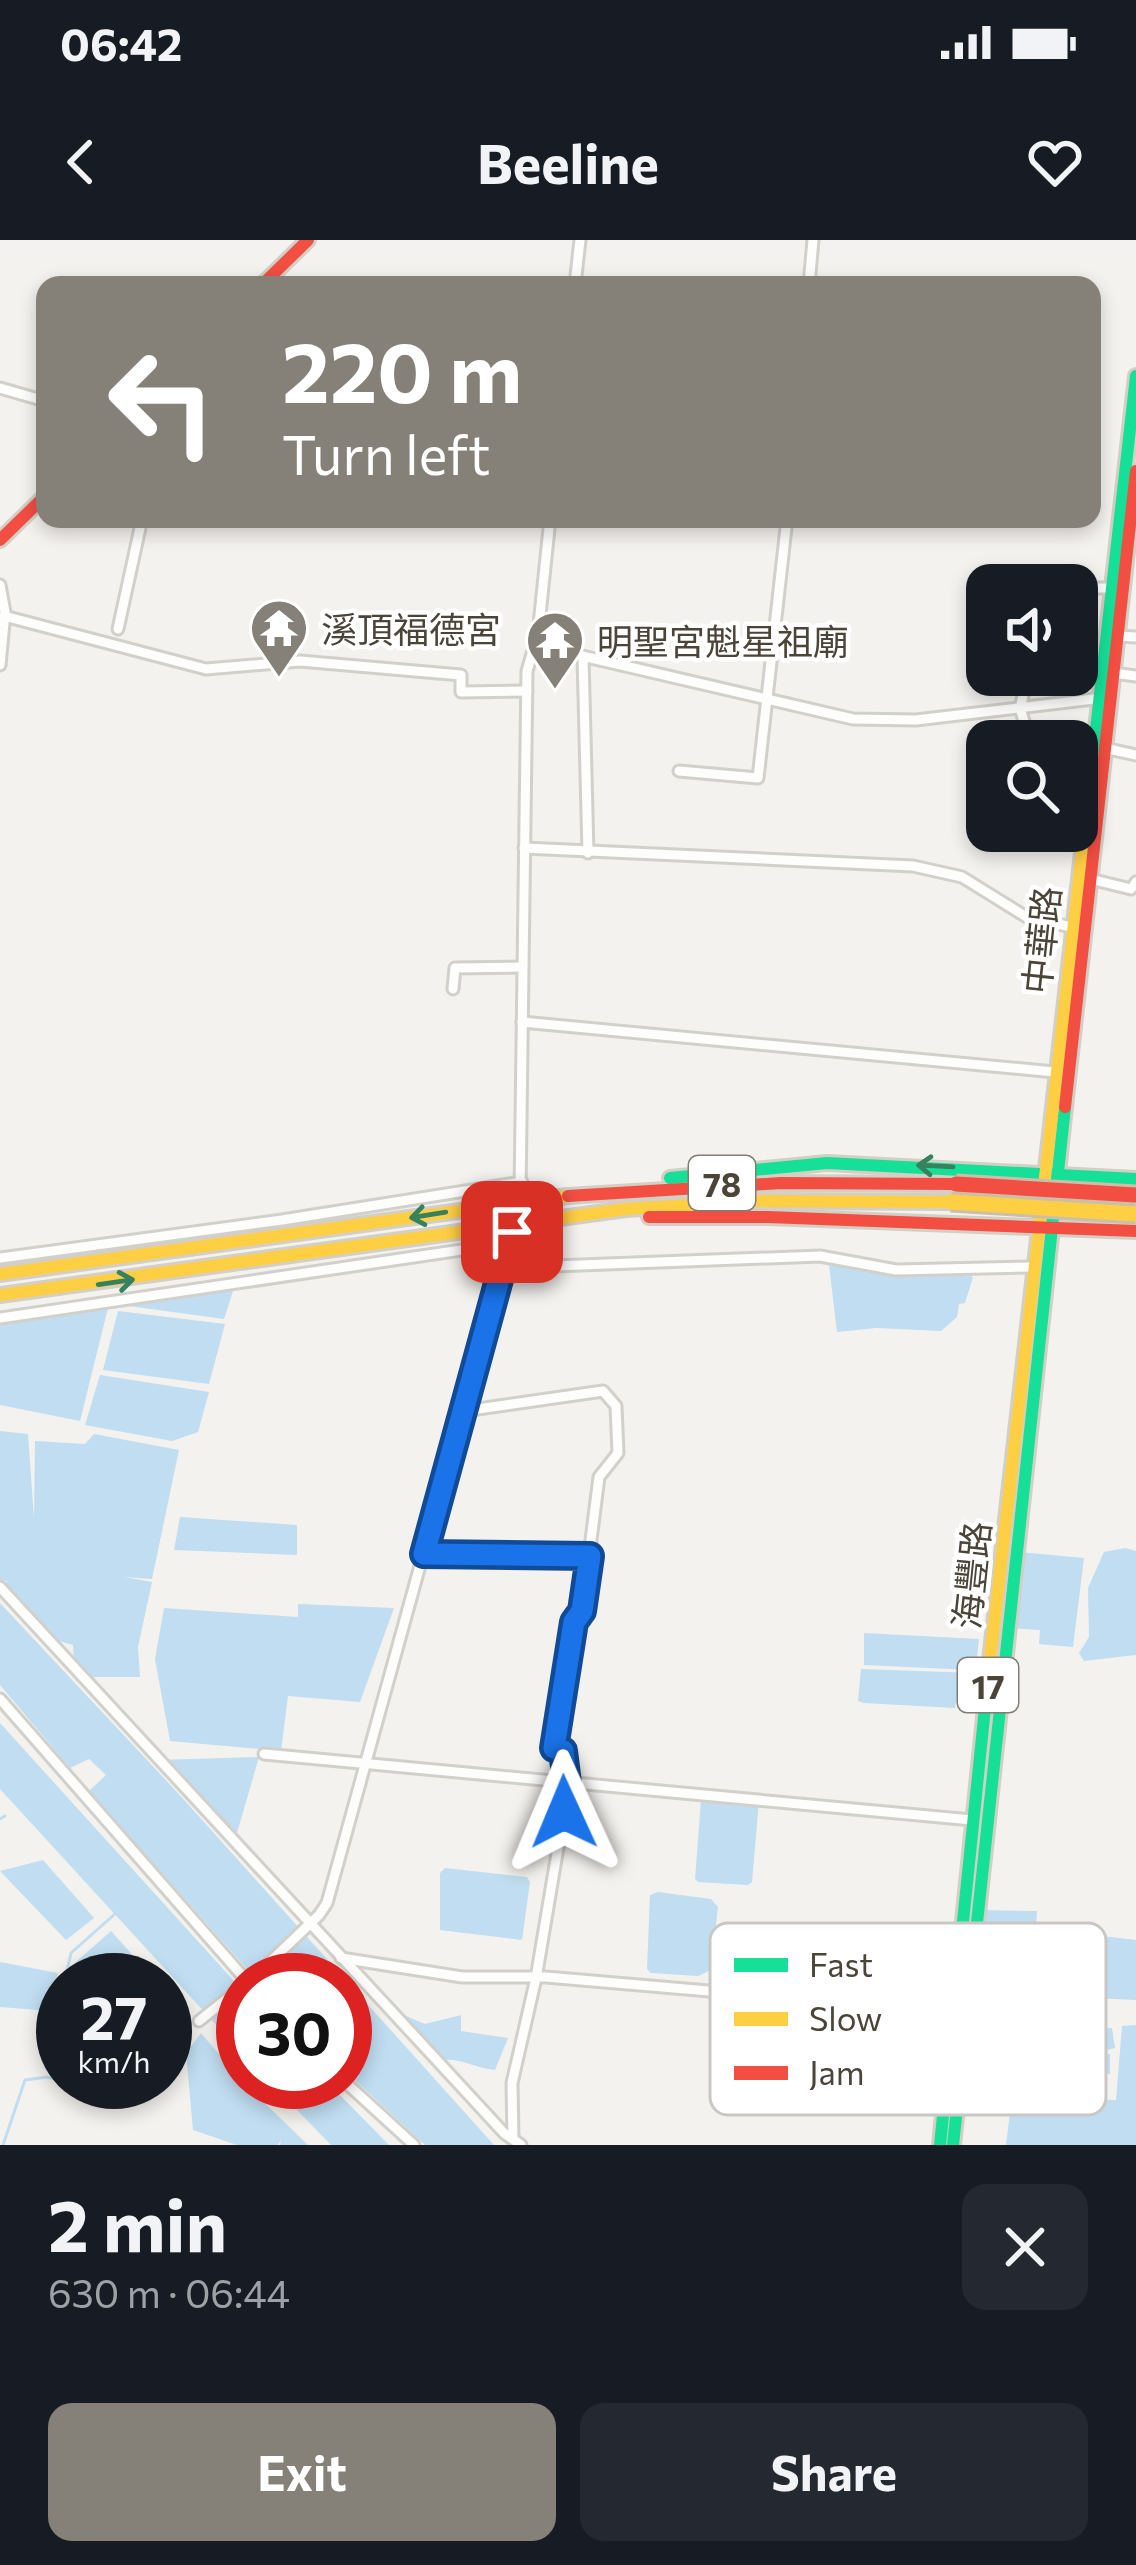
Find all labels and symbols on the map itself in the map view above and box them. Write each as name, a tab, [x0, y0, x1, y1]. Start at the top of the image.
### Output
temple icon: 溪頂福德宮	[248, 597, 310, 679]
place label: 溪頂福德宮	[321, 606, 501, 650]
temple icon: 明聖宮魁星祖廟	[524, 609, 586, 691]
place label: 明聖宮魁星祖廟	[597, 618, 849, 662]
street label: 中華路	[1012, 884, 1068, 996]
one-way arrow	[916, 1154, 955, 1177]
road number: 78	[689, 1156, 755, 1210]
pin	[461, 1181, 563, 1283]
one-way arrow	[409, 1204, 448, 1227]
one-way arrow	[96, 1270, 135, 1292]
street label: 海豐路	[942, 1519, 998, 1631]
road number: 17	[958, 1658, 1018, 1712]
position arrow	[501, 1749, 627, 1875]
legend	[710, 1923, 1106, 2115]
text: Fast	[809, 1943, 873, 1984]
speed limit sign: 30	[216, 1953, 372, 2109]
text: Slow	[809, 1997, 882, 2038]
text: Jam	[809, 2051, 865, 2092]

